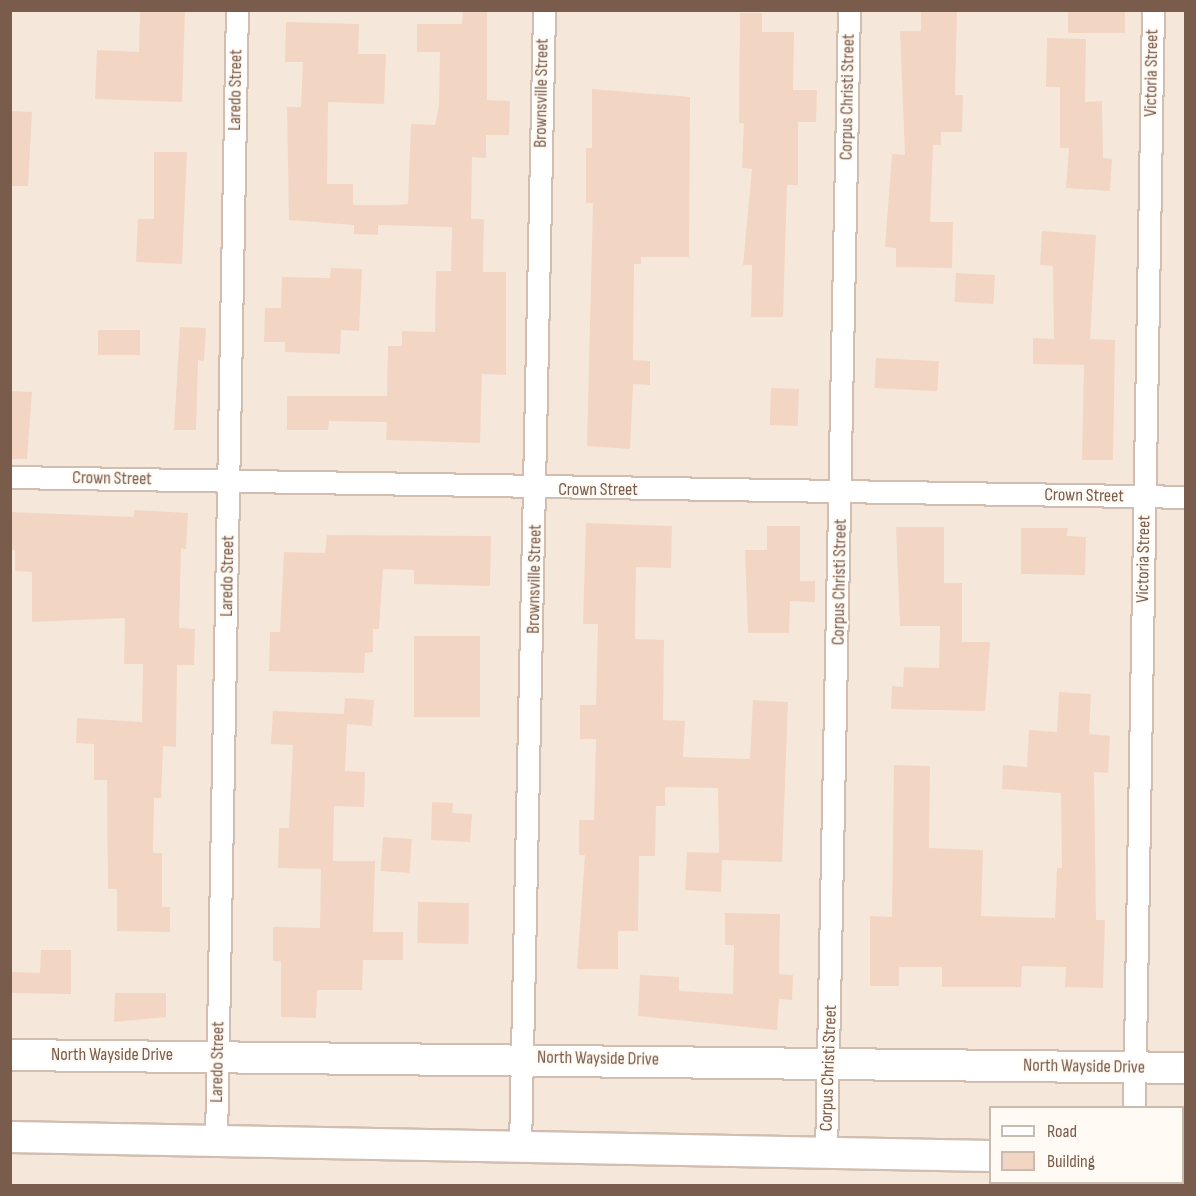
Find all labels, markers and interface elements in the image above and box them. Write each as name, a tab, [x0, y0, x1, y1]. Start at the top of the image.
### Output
street label: Victoria Street	[1140, 29, 1164, 117]
street label: Corpus Christi Street	[836, 34, 860, 160]
street label: Brownsville Street	[530, 38, 554, 148]
street label: Laredo Street	[224, 49, 248, 131]
street label: Crown Street	[72, 468, 152, 490]
street label: Crown Street	[558, 479, 638, 501]
street label: Crown Street	[1044, 485, 1124, 507]
street label: Victoria Street	[1132, 515, 1156, 603]
street label: Corpus Christi Street	[828, 519, 852, 645]
street label: Brownsville Street	[523, 524, 547, 634]
street label: Laredo Street	[216, 535, 240, 617]
street label: Corpus Christi Street	[816, 1004, 842, 1132]
street label: Laredo Street	[206, 1021, 230, 1103]
street label: North Wayside Drive	[51, 1044, 173, 1066]
street label: North Wayside Drive	[537, 1047, 659, 1071]
street label: North Wayside Drive	[1023, 1055, 1145, 1079]
legend	[989, 1106, 1184, 1184]
text: Road	[1047, 1121, 1077, 1142]
text: Building	[1047, 1151, 1095, 1172]

